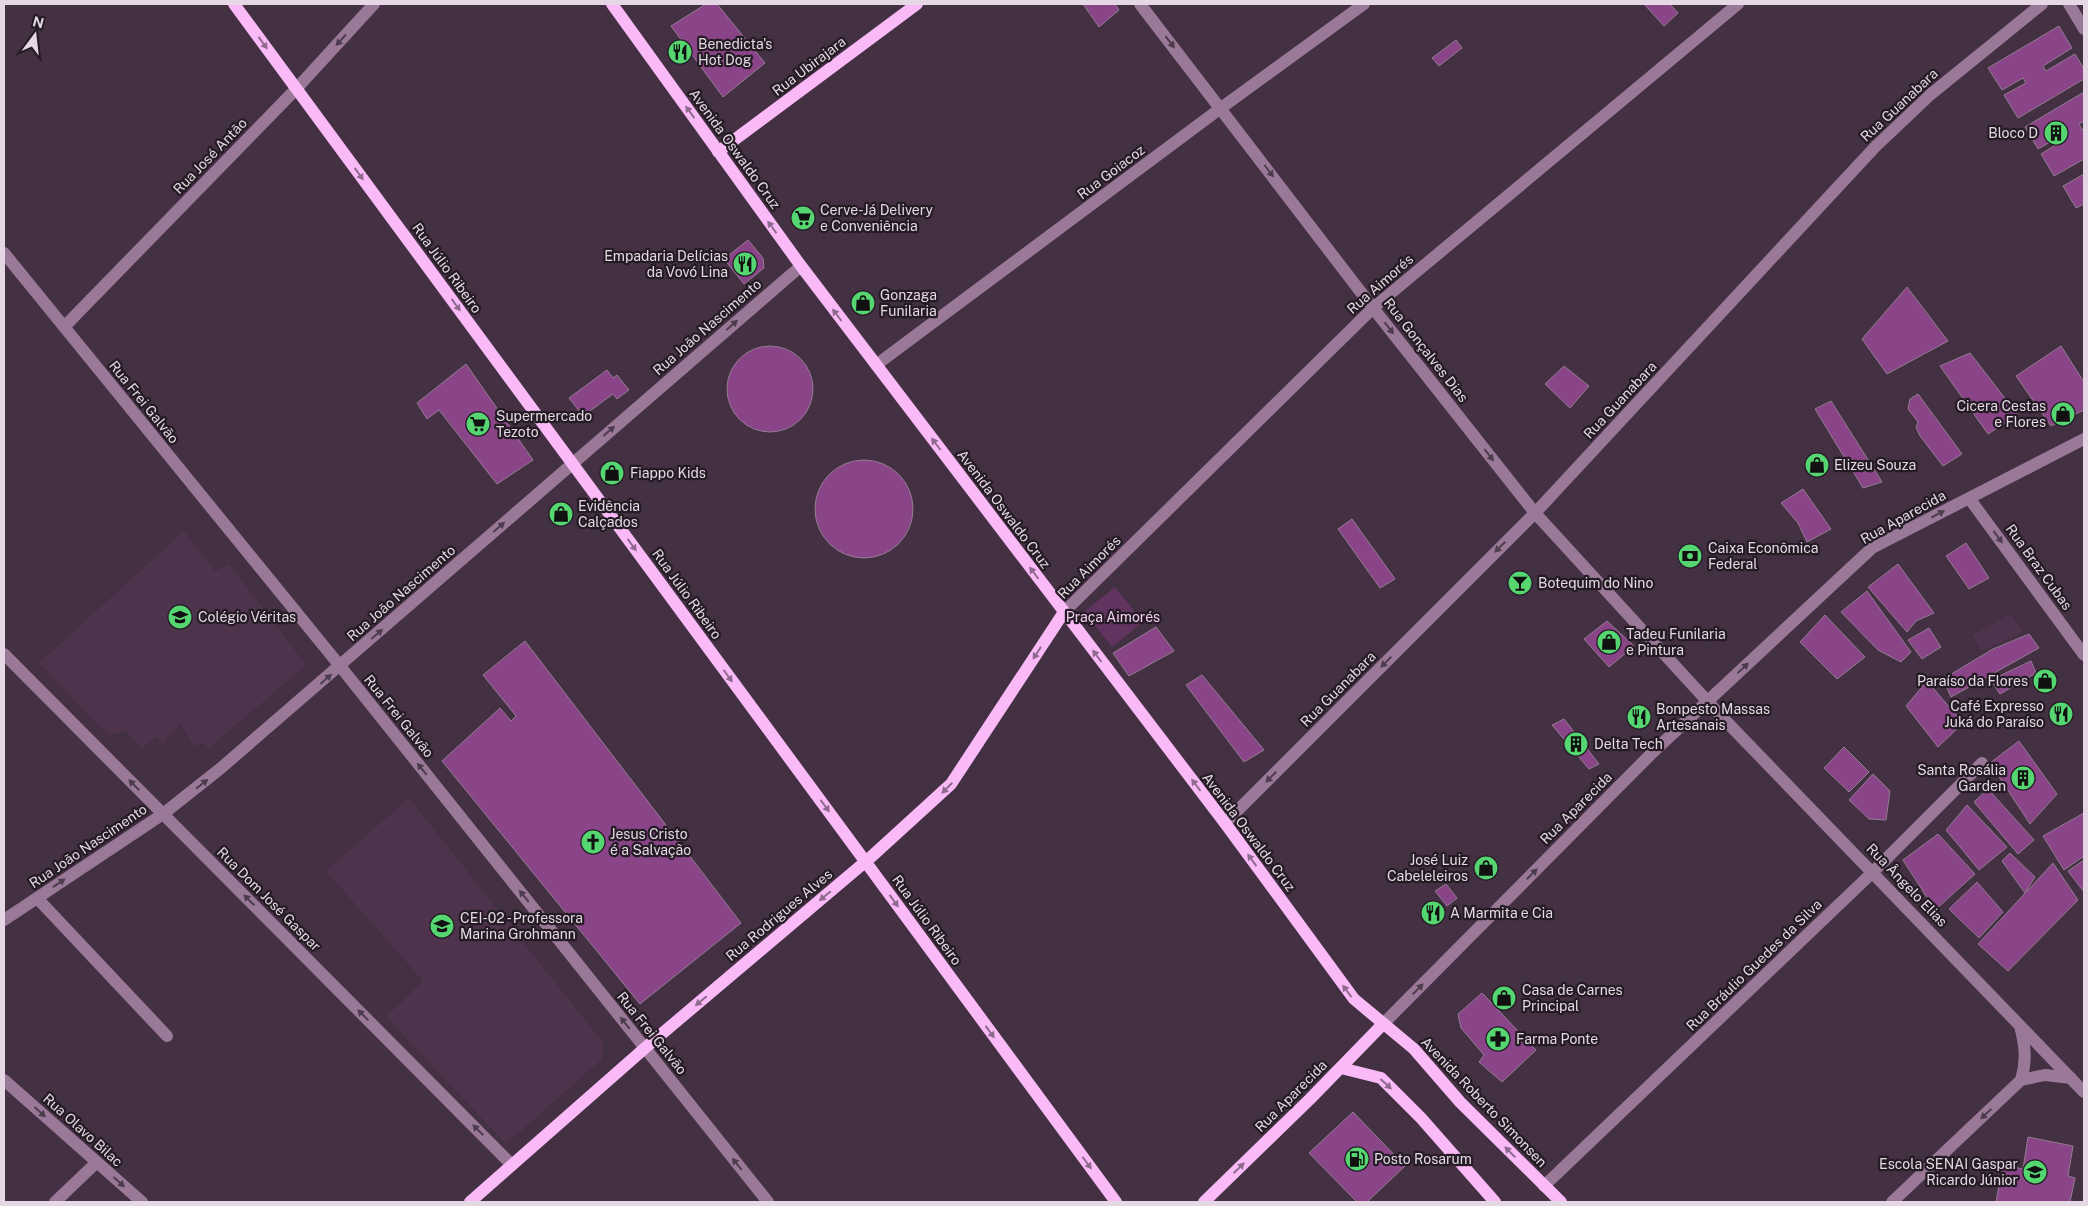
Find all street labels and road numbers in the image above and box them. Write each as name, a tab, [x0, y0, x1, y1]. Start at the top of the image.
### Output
street label: Rua Ubirajara	[769, 33, 849, 99]
street label: Rua Guanabara	[1857, 65, 1941, 145]
street label: Avenida Oswaldo Cruz	[686, 86, 784, 212]
street label: Rua José Antão	[170, 115, 250, 197]
street label: Rua Goiacoz	[1074, 141, 1148, 202]
street label: Rua Júlio Ribeiro	[409, 220, 485, 316]
street label: Rua Aimorés	[1344, 251, 1416, 317]
street label: Rua João Nascimento	[650, 276, 764, 378]
street label: Rua Gonçalves Dias	[1381, 295, 1471, 405]
street label: Rua Frei Galvão	[106, 357, 182, 447]
street label: Rua Guanabara	[1580, 358, 1660, 442]
street label: Avenida Oswaldo Cruz	[954, 447, 1054, 572]
street label: Rua Aparecida	[1858, 487, 1948, 547]
street label: Rua Braz Cubas	[2003, 521, 2075, 613]
street label: Rua Aimorés	[1054, 532, 1124, 602]
street label: Rua João Nascimento	[344, 542, 458, 644]
street label: Rua Júlio Ribeiro	[649, 546, 725, 642]
street label: Rua Guanabara	[1297, 648, 1379, 730]
street label: Rua Frei Galvão	[361, 671, 437, 761]
street label: Rua Aparecida	[1537, 769, 1615, 847]
street label: Avenida Oswaldo Cruz	[1199, 770, 1299, 895]
street label: Rua João Nascimento	[26, 801, 150, 891]
street label: Rua Ângelo Elias	[1863, 840, 1951, 930]
street label: Rua Dom José Gaspar	[214, 844, 324, 954]
street label: Rua Rodrigues Alves	[723, 866, 835, 964]
street label: Rua Júlio Ribeiro	[889, 872, 965, 968]
street label: Rua Bráulio Guedes da Silva	[1683, 896, 1825, 1034]
street label: Rua Frei Galvão	[614, 988, 690, 1078]
street label: Avenida Roberto Simonsen	[1418, 1034, 1550, 1170]
street label: Rua Aparecida	[1252, 1057, 1330, 1135]
street label: Rua Olavo Bilac	[40, 1090, 126, 1170]

